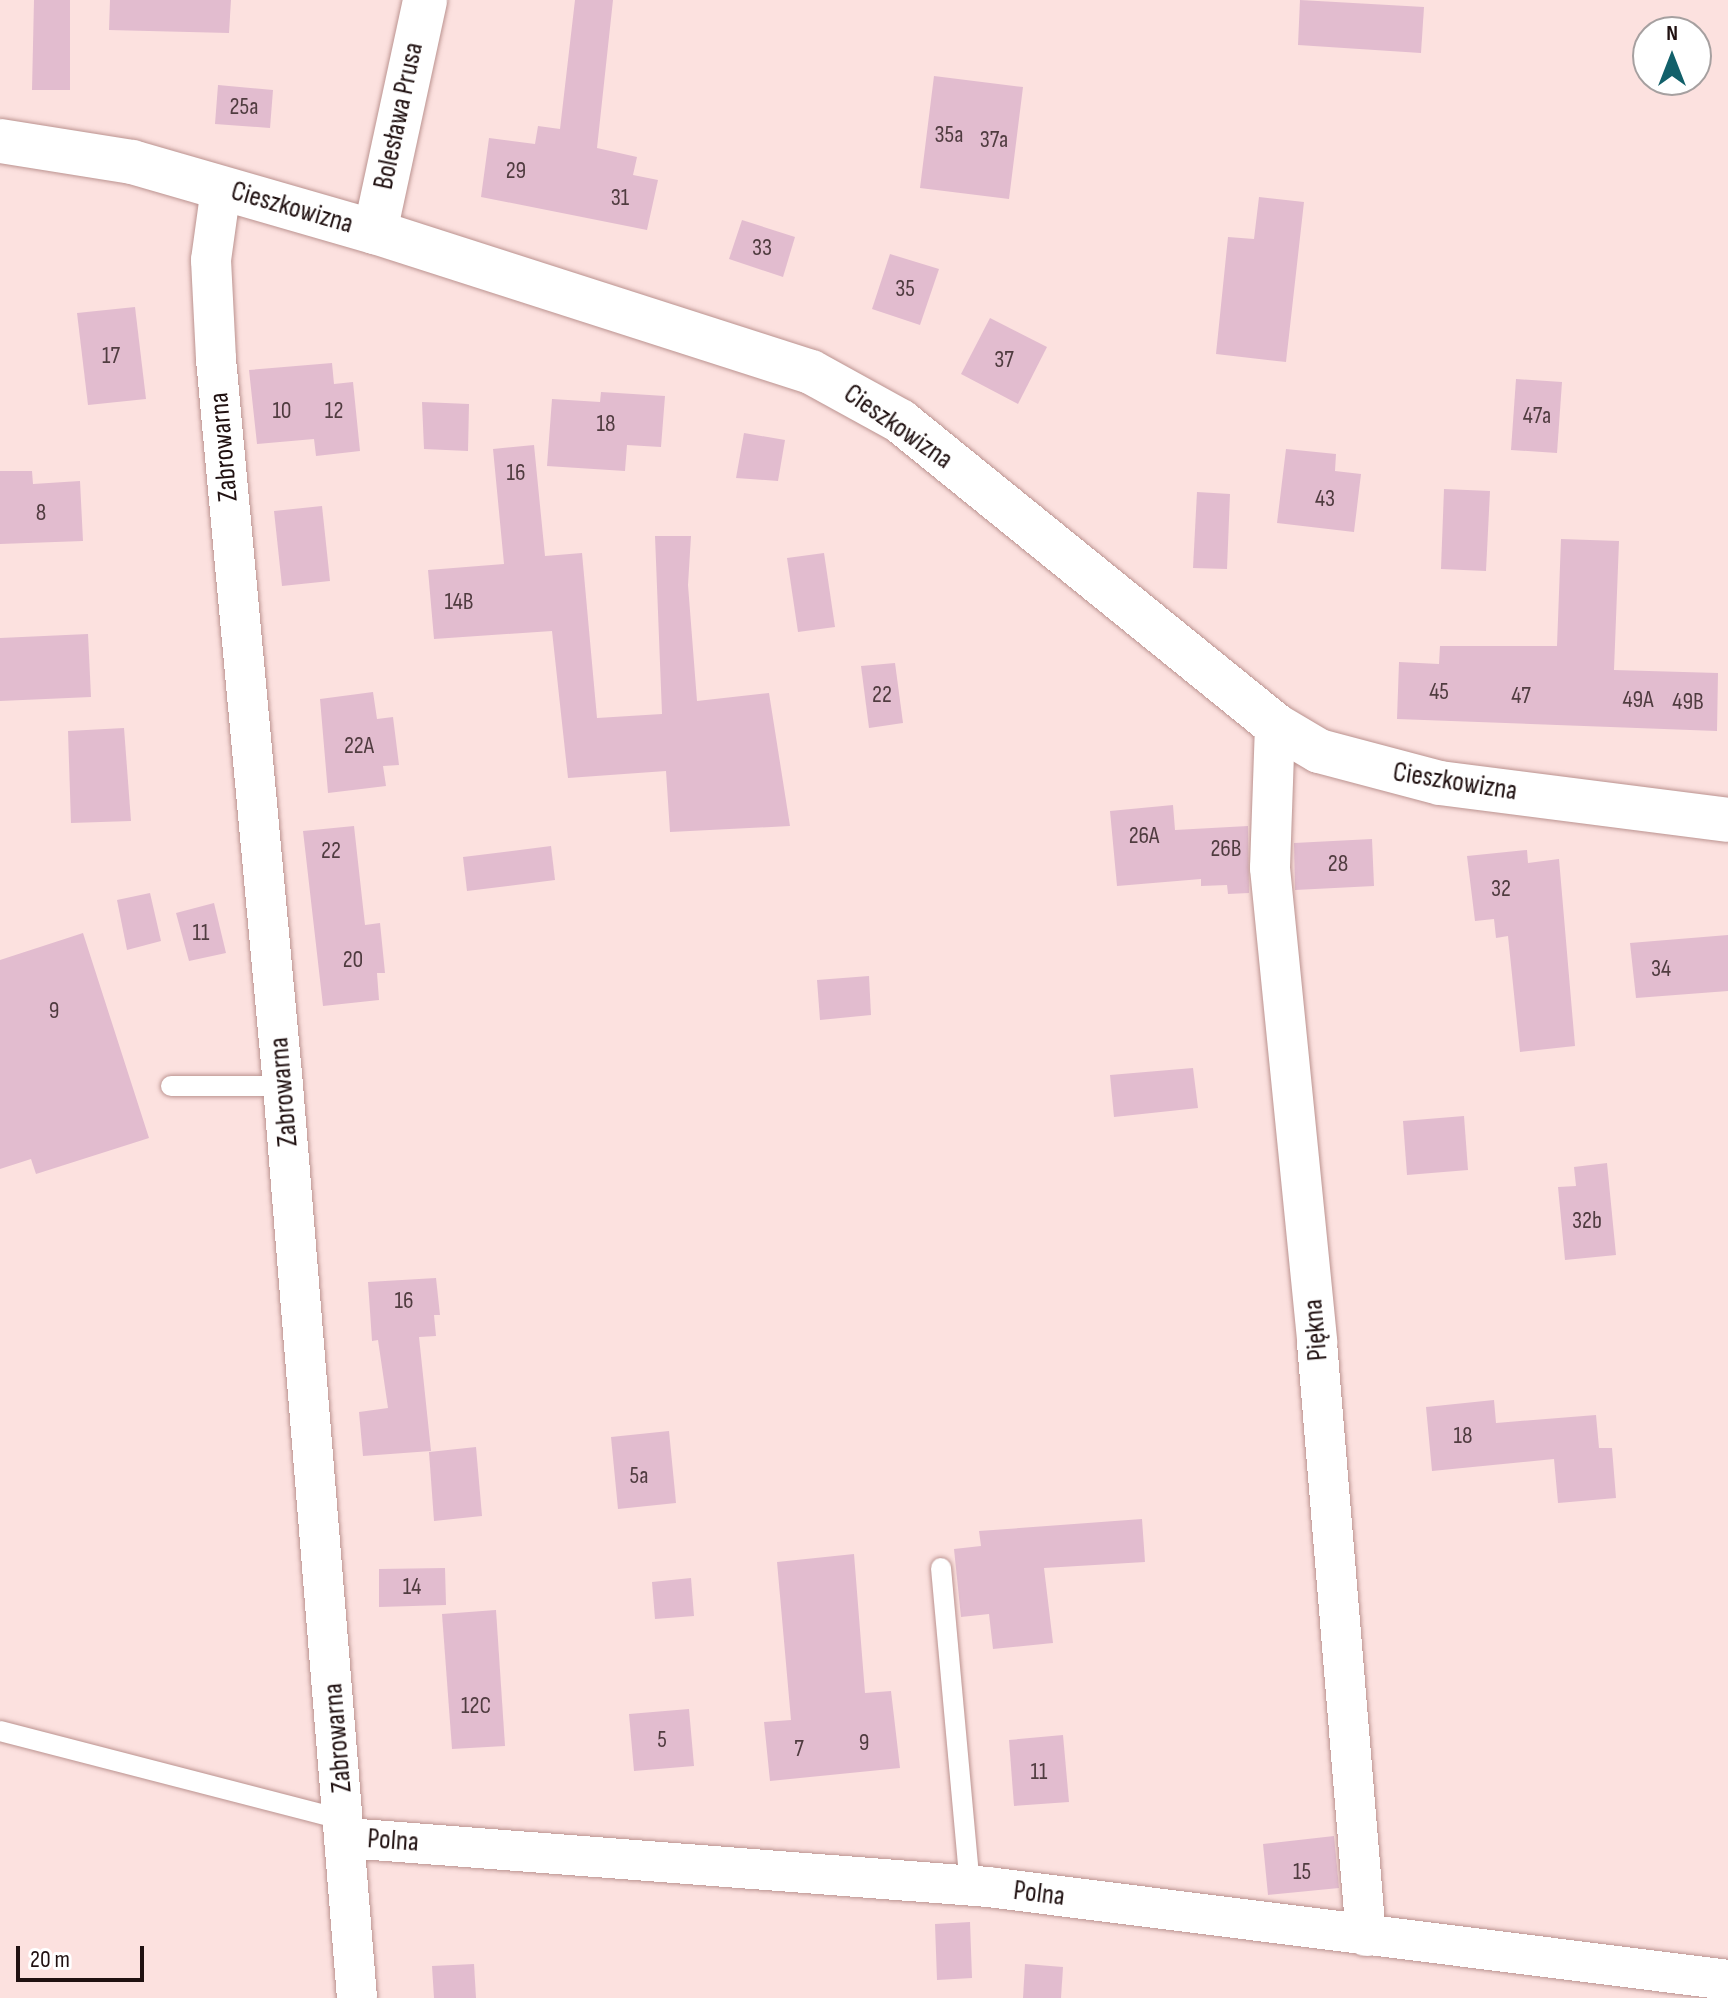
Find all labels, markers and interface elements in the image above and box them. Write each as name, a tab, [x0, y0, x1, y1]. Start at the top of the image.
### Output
north arrow	[1632, 16, 1712, 96]
text: N	[1666, 20, 1678, 47]
street label: Bolesława Prusa	[367, 39, 431, 193]
house number: 25a	[230, 93, 258, 121]
house number: 35a	[935, 121, 963, 149]
house number: 37a	[980, 126, 1008, 154]
house number: 29	[506, 157, 526, 185]
street label: Cieszkowizna	[227, 175, 357, 241]
house number: 31	[611, 184, 629, 212]
house number: 33	[752, 234, 772, 262]
house number: 35	[895, 275, 915, 303]
house number: 17	[102, 342, 120, 370]
house number: 37	[994, 346, 1014, 374]
street label: Cieszkowizna	[837, 377, 959, 477]
street label: Zabrowarna	[202, 391, 246, 503]
house number: 10	[272, 397, 292, 425]
house number: 12	[325, 397, 343, 425]
house number: 47a	[1523, 402, 1551, 430]
house number: 18	[597, 410, 615, 438]
house number: 16	[507, 459, 525, 487]
house number: 43	[1315, 485, 1335, 513]
house number: 8	[36, 499, 46, 527]
house number: 14B	[444, 588, 474, 616]
house number: 45	[1429, 678, 1449, 706]
house number: 22	[872, 681, 892, 709]
house number: 47	[1511, 682, 1531, 710]
house number: 49A	[1623, 686, 1653, 714]
house number: 49B	[1672, 688, 1704, 716]
house number: 22A	[344, 732, 374, 760]
street label: Cieszkowizna	[1391, 756, 1519, 808]
house number: 26A	[1129, 822, 1159, 850]
house number: 26B	[1210, 835, 1242, 863]
house number: 22	[321, 837, 341, 865]
house number: 28	[1328, 850, 1348, 878]
house number: 32	[1491, 875, 1511, 903]
house number: 11	[193, 919, 209, 947]
house number: 20	[343, 946, 363, 974]
house number: 34	[1651, 955, 1671, 983]
house number: 9	[49, 997, 59, 1025]
street label: Zabrowarna	[262, 1036, 306, 1148]
house number: 32b	[1572, 1207, 1602, 1235]
house number: 16	[395, 1287, 413, 1315]
street label: Piękna	[1297, 1298, 1335, 1362]
house number: 18	[1454, 1422, 1472, 1450]
house number: 5a	[630, 1462, 648, 1490]
house number: 14	[403, 1573, 421, 1601]
street label: Zabrowarna	[316, 1682, 360, 1794]
house number: 12C	[461, 1692, 491, 1720]
house number: 5	[657, 1726, 667, 1754]
house number: 9	[859, 1729, 869, 1757]
house number: 7	[794, 1735, 804, 1763]
house number: 11	[1031, 1758, 1047, 1786]
street label: Polna	[366, 1822, 420, 1860]
house number: 15	[1293, 1858, 1311, 1886]
street label: Polna	[1011, 1874, 1067, 1914]
scale bar	[20, 1930, 148, 1980]
text: 20 m	[30, 1945, 70, 1974]

